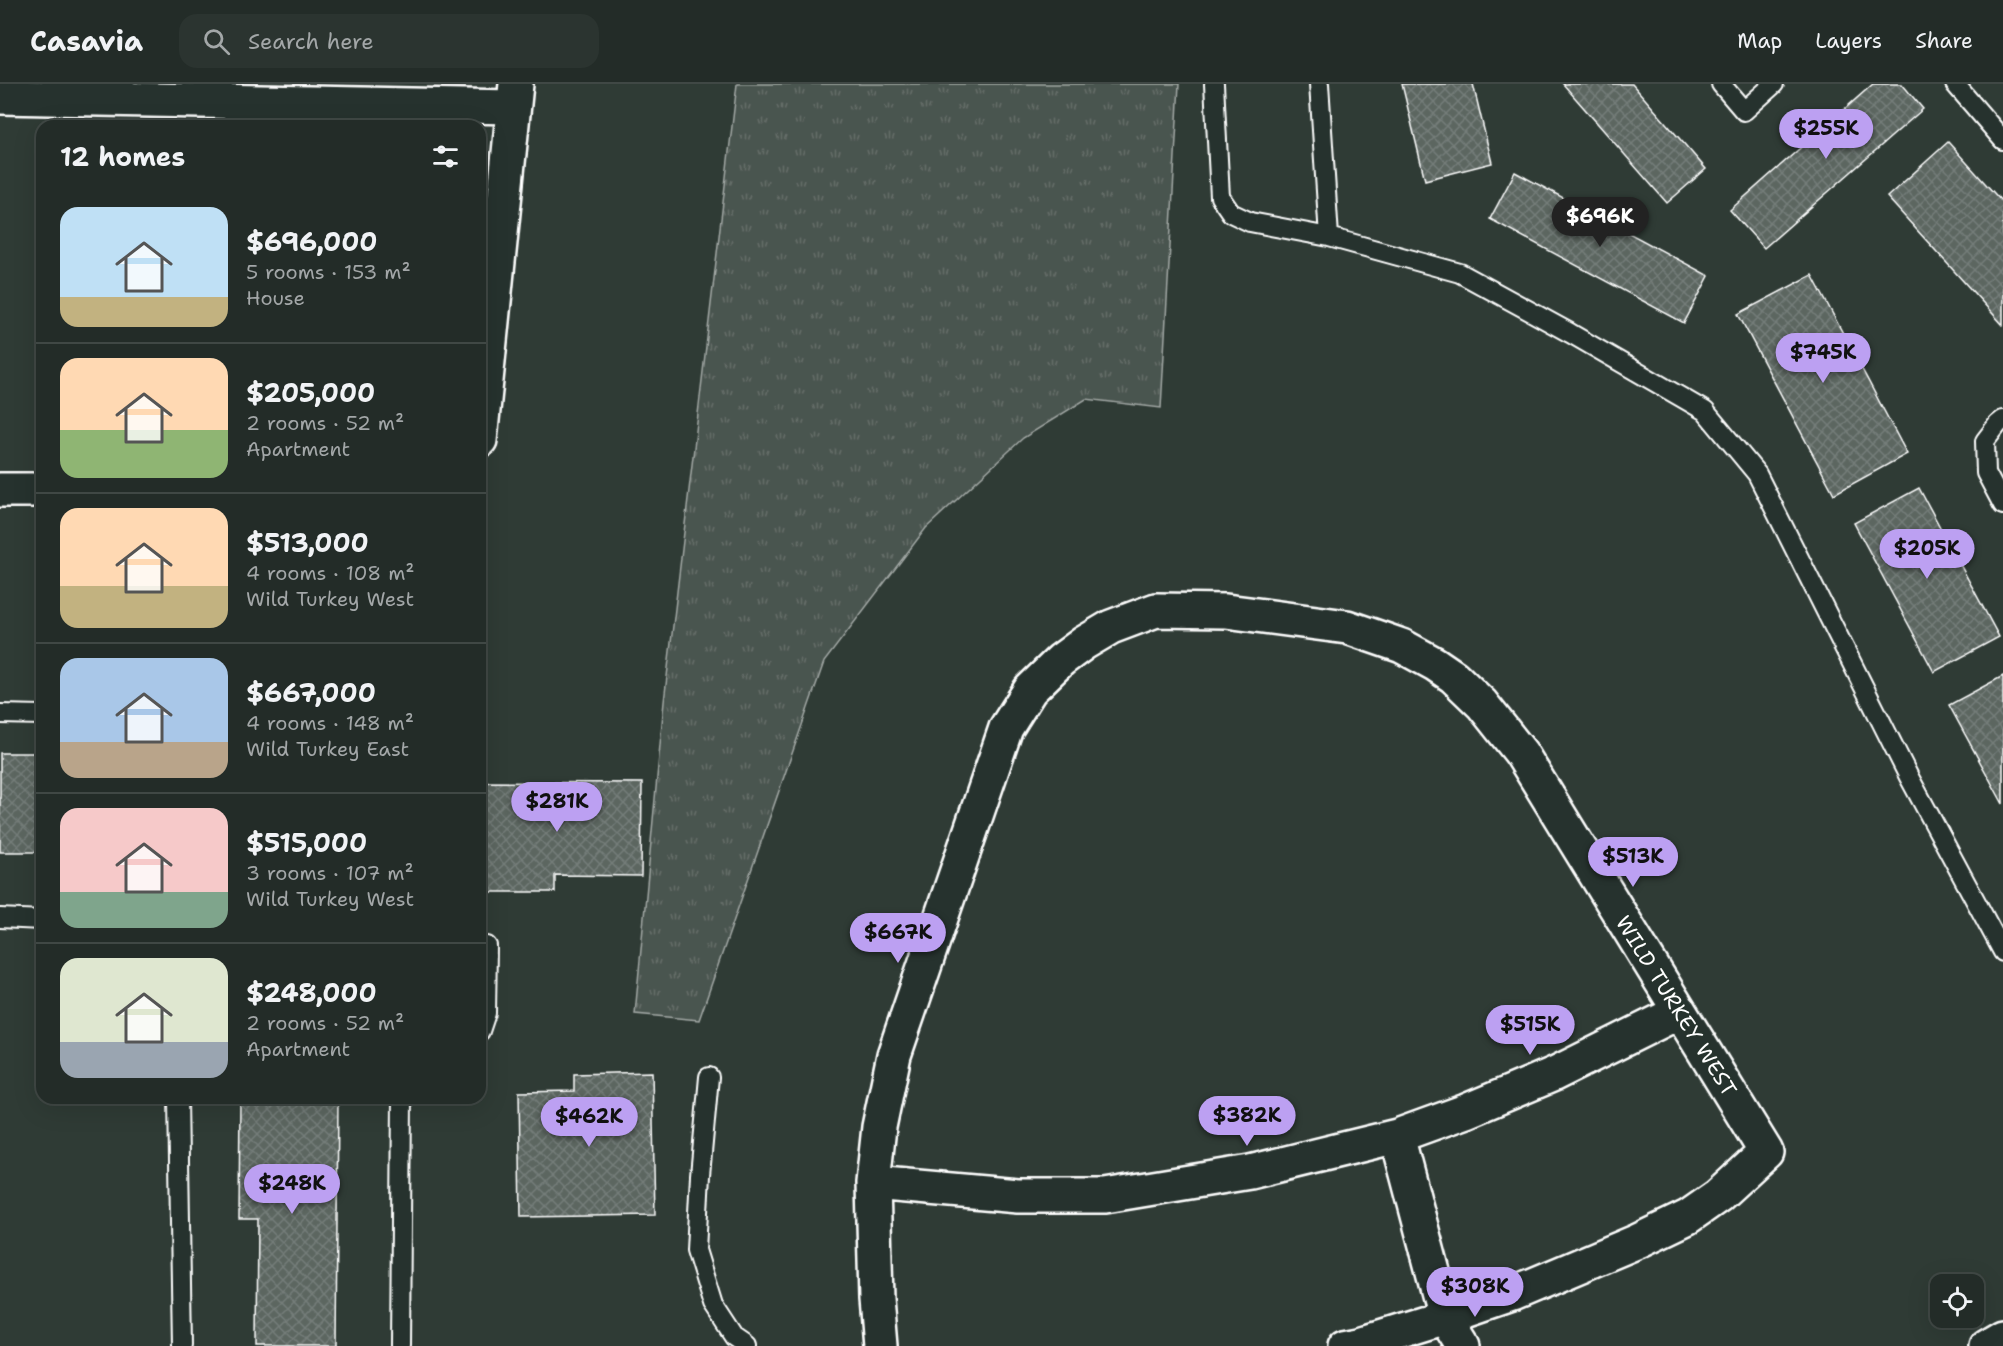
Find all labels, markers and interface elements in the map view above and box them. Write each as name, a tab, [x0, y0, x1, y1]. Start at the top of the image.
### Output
search box	[179, 14, 599, 68]
text: Casavia	[30, 22, 143, 60]
icon: search	[200, 25, 233, 58]
text: Search here	[248, 27, 374, 56]
text: Map	[1737, 27, 1782, 55]
text: Layers	[1815, 27, 1882, 55]
text: Share	[1915, 27, 1973, 55]
pin: $255K	[1784, 109, 1868, 160]
text: $255K	[1793, 115, 1859, 141]
text: 12 homes	[60, 139, 185, 174]
icon: filters	[429, 140, 462, 173]
pin: $696K	[1558, 197, 1642, 248]
text: $696K	[1566, 203, 1634, 229]
text: $696,000	[246, 224, 378, 259]
icon: home	[108, 231, 180, 303]
text: 5 rooms · 153 m²	[246, 259, 411, 285]
text: House	[246, 285, 305, 311]
pin: $745K	[1781, 333, 1865, 384]
text: $745K	[1790, 339, 1856, 365]
text: $205,000	[246, 375, 375, 410]
icon: home	[108, 382, 180, 454]
text: 2 rooms · 52 m²	[246, 410, 404, 436]
text: Apartment	[246, 436, 350, 462]
text: $513,000	[246, 525, 369, 560]
pin: $205K	[1885, 529, 1969, 580]
icon: home	[108, 532, 180, 604]
text: $205K	[1894, 535, 1960, 561]
text: 4 rooms · 108 m²	[246, 560, 415, 586]
text: Wild Turkey West	[246, 586, 414, 612]
text: $667,000	[246, 675, 376, 710]
icon: home	[108, 682, 180, 754]
text: 4 rooms · 148 m²	[246, 710, 414, 736]
text: Wild Turkey East	[246, 736, 409, 762]
pin: $281K	[515, 782, 599, 833]
text: $281K	[525, 788, 589, 814]
text: $515,000	[246, 825, 367, 860]
icon: home	[108, 832, 180, 904]
pin: $513K	[1591, 837, 1675, 888]
text: $513K	[1602, 843, 1664, 869]
text: 3 rooms · 107 m²	[246, 860, 414, 886]
text: Wild Turkey West	[246, 886, 414, 912]
street label: WILD TURKEY WEST	[1609, 910, 1743, 1102]
pin: $667K	[856, 913, 940, 964]
text: $667K	[864, 919, 932, 945]
text: $248,000	[246, 975, 377, 1010]
icon: home	[108, 982, 180, 1054]
pin: $515K	[1488, 1005, 1572, 1056]
text: 2 rooms · 52 m²	[246, 1010, 404, 1036]
text: $515K	[1500, 1011, 1560, 1037]
text: Apartment	[246, 1036, 350, 1062]
pin: $382K	[1205, 1096, 1289, 1147]
pin: $462K	[547, 1097, 631, 1148]
text: $382K	[1213, 1102, 1281, 1128]
text: $462K	[555, 1103, 623, 1129]
pin: $248K	[250, 1164, 334, 1215]
text: $248K	[258, 1170, 326, 1196]
pin: $308K	[1433, 1267, 1517, 1318]
text: $308K	[1440, 1273, 1510, 1299]
map controls	[1930, 1274, 1984, 1328]
button: locate	[1930, 1274, 1984, 1328]

